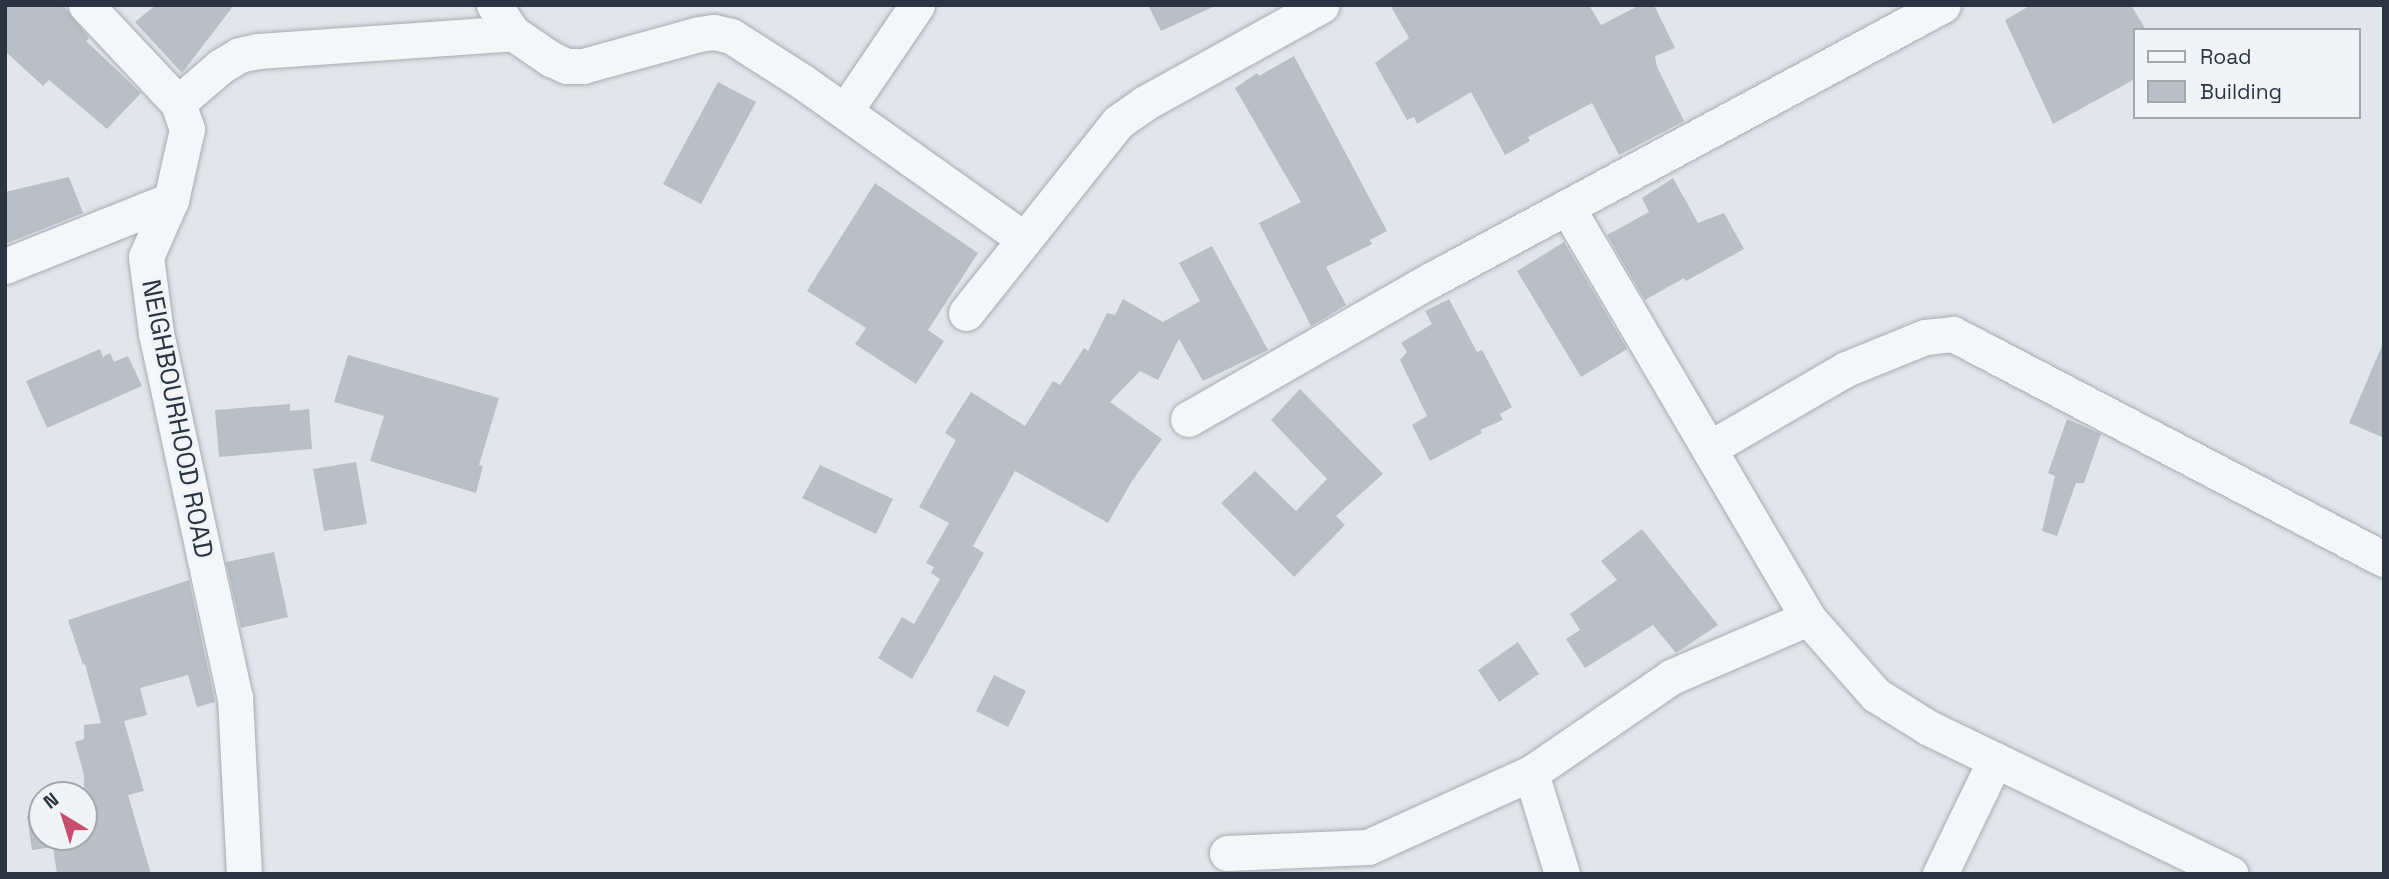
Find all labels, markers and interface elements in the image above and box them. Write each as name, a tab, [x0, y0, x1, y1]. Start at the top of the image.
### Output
legend	[2134, 28, 2361, 119]
text: Road	[2200, 43, 2252, 70]
text: Building	[2200, 78, 2282, 105]
street label: NEIGHBOURHOOD ROAD	[135, 277, 219, 561]
north arrow	[28, 781, 98, 851]
text: N	[38, 787, 64, 814]

